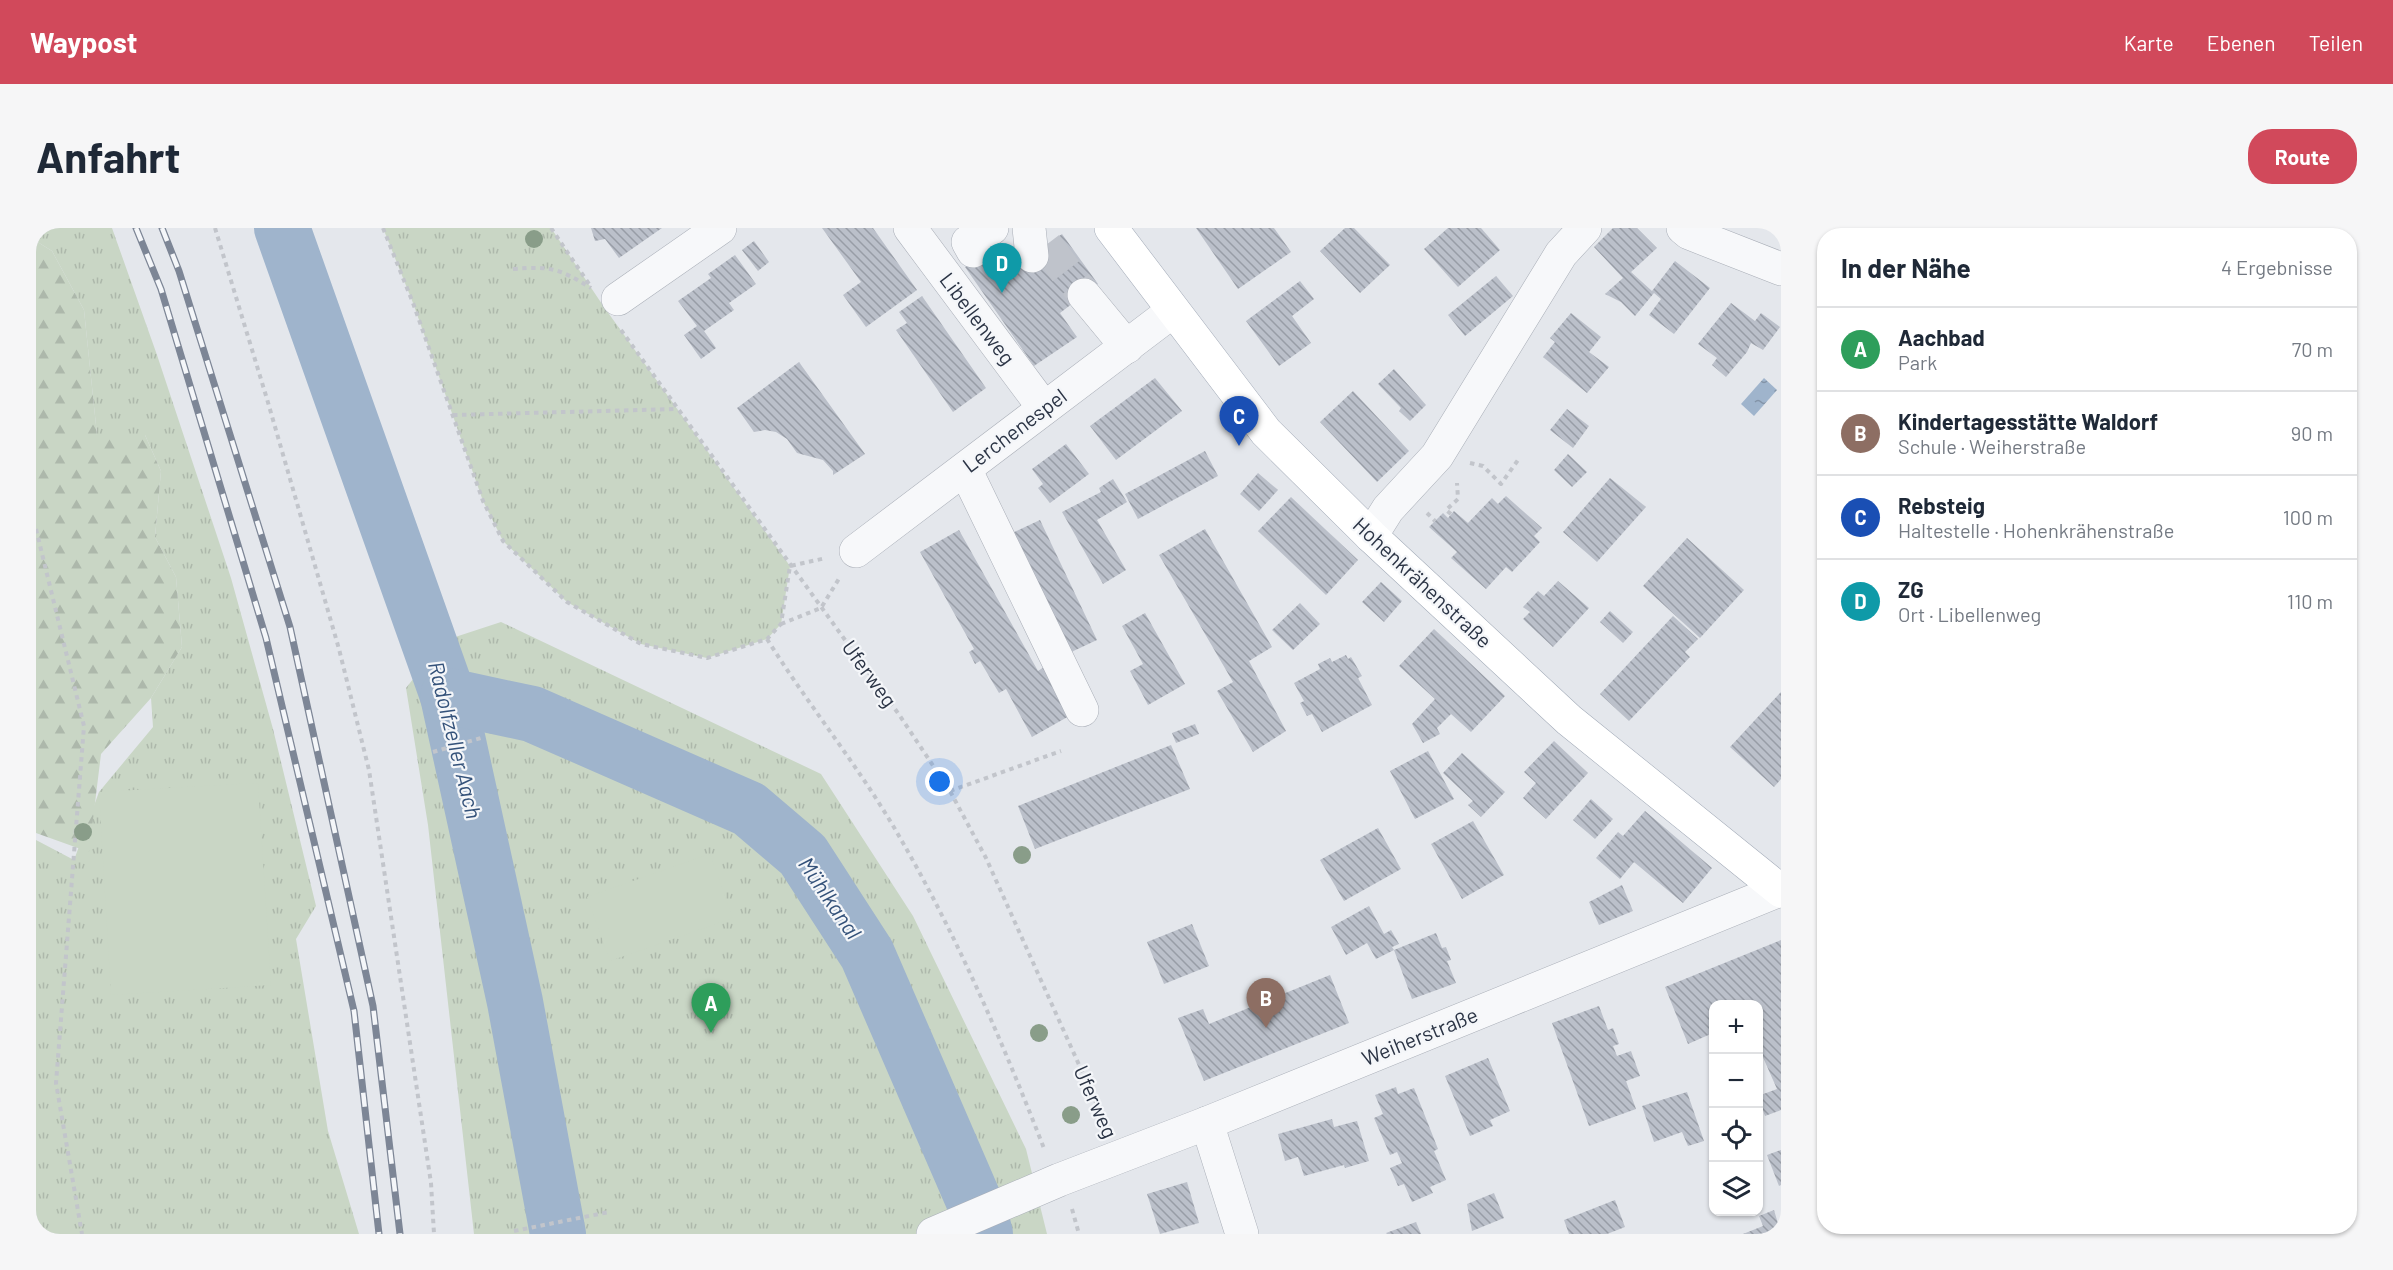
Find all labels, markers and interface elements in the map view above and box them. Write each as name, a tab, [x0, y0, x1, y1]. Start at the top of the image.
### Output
text: Waypost	[30, 25, 137, 59]
text: Karte	[2124, 30, 2174, 55]
text: Ebenen	[2207, 30, 2276, 55]
text: Teilen	[2309, 30, 2363, 55]
button: Route	[2248, 129, 2357, 184]
text: Anfahrt	[36, 131, 181, 181]
pin: D	[982, 244, 1022, 293]
text: In der Nähe	[1841, 252, 1971, 283]
text: 4 Ergebnisse	[2221, 255, 2333, 279]
street label: Libellenweg	[935, 267, 1021, 369]
text: Aachbad	[1898, 324, 1985, 350]
text: A	[1854, 337, 1867, 361]
text: 70 m	[2292, 337, 2333, 361]
text: Park	[1898, 350, 1937, 374]
street label: Lerchenespel	[957, 383, 1071, 477]
pin: C	[1220, 396, 1258, 446]
text: Kindertagesstätte Waldorf	[1898, 408, 2158, 434]
text: B	[1854, 421, 1867, 445]
text: 90 m	[2291, 421, 2333, 445]
text: Schule · Weiherstraße	[1898, 434, 2086, 458]
text: Rebsteig	[1898, 492, 1985, 518]
text: C	[1854, 505, 1867, 529]
text: 100 m	[2283, 505, 2333, 529]
street label: Hohenkrähenstraße	[1349, 511, 1497, 653]
text: Haltestelle · Hohenkrähenstraße	[1898, 518, 2174, 542]
text: ZG	[1898, 576, 1924, 602]
text: D	[1854, 589, 1867, 613]
text: 110 m	[2287, 589, 2333, 613]
text: Ort · Libellenweg	[1898, 602, 2041, 626]
street label: Uferweg	[838, 635, 903, 712]
water label: Radolfzeller Aach	[424, 658, 488, 821]
your location	[925, 767, 954, 796]
water label: Mühlkanal	[794, 852, 868, 943]
pin: B	[1246, 978, 1286, 1028]
pin: A	[692, 984, 730, 1033]
map controls	[1709, 1000, 1763, 1216]
button: +	[1709, 1000, 1763, 1054]
street label: Weiherstraße	[1358, 1001, 1481, 1070]
button: −	[1709, 1054, 1763, 1108]
street label: Uferweg	[1069, 1061, 1123, 1142]
button: locate	[1709, 1108, 1763, 1162]
button: layers	[1709, 1162, 1763, 1216]

